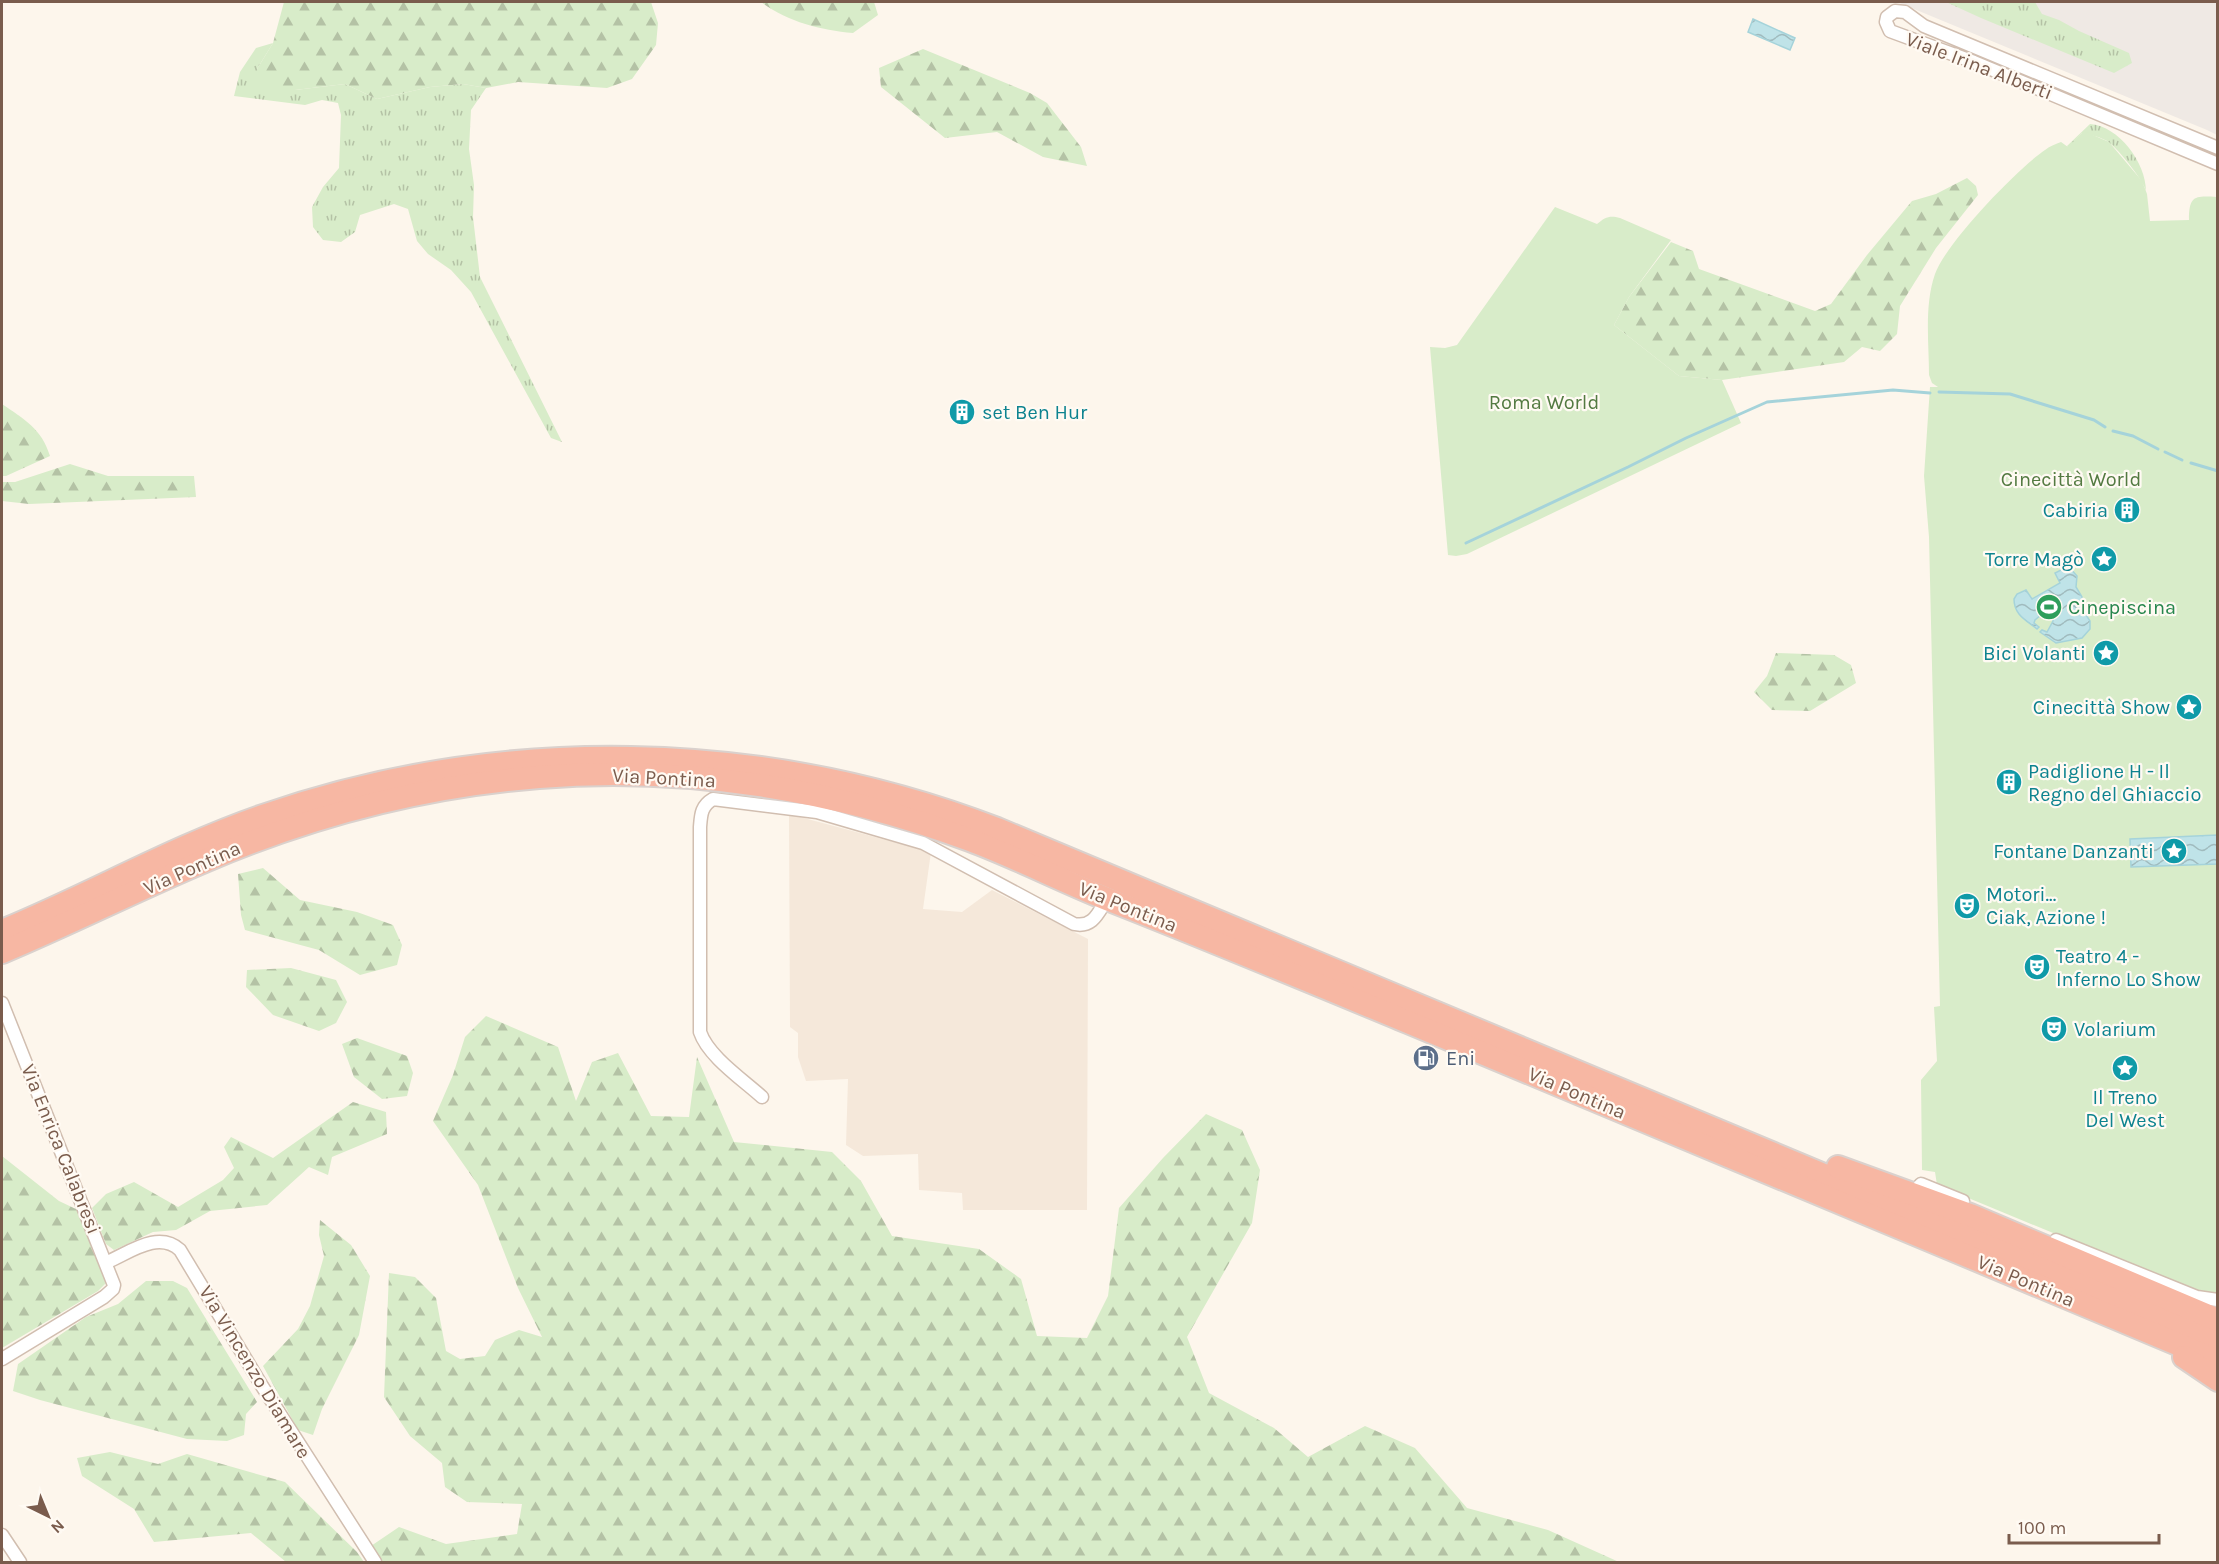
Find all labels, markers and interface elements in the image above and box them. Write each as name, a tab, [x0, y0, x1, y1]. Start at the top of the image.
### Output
street label: Viale Irina Alberti	[1902, 27, 2056, 105]
park label: Roma World	[1489, 391, 1599, 414]
building icon: set Ben Hur	[947, 397, 977, 427]
place label: set Ben Hur	[982, 401, 1088, 424]
park label: Cinecittà World	[2001, 468, 2141, 491]
building icon: Cabiria	[2112, 495, 2142, 525]
place label: Cabiria	[2043, 499, 2108, 522]
place icon: Torre Magò	[2089, 544, 2119, 574]
place label: Torre Magò	[1985, 548, 2084, 571]
sports icon: Cinepiscina	[2034, 592, 2064, 622]
place label: Cinepiscina	[2068, 596, 2176, 619]
place icon: Bici Volanti	[2091, 638, 2121, 668]
place label: Bici Volanti	[1983, 642, 2086, 665]
place icon: Cinecittà Show	[2174, 692, 2204, 722]
place label: Cinecittà Show	[2033, 696, 2170, 719]
place label: Padiglione H - Il Regno del Ghiaccio	[2028, 760, 2201, 806]
street label: Via Pontina	[612, 764, 716, 792]
building icon: Padiglione H - Il Regno del Ghiaccio	[1994, 767, 2024, 797]
street label: Via Pontina	[140, 836, 244, 900]
place icon: Fontane Danzanti	[2159, 836, 2189, 866]
place label: Fontane Danzanti	[1993, 840, 2154, 863]
street label: Via Pontina	[1076, 877, 1180, 937]
place label: Motori... Ciak, Azione !	[1986, 883, 2106, 929]
theatre icon: Motori... Ciak, Azione !	[1952, 891, 1982, 921]
place label: Teatro 4 - Inferno Lo Show	[2056, 945, 2201, 991]
theatre icon: Teatro 4 - Inferno Lo Show	[2022, 952, 2052, 982]
theatre icon: Volarium	[2039, 1014, 2069, 1044]
place label: Volarium	[2074, 1018, 2156, 1041]
fuel station icon: Eni	[1411, 1043, 1441, 1073]
place label: Eni	[1446, 1047, 1475, 1070]
place icon: Il Treno Del West	[2110, 1053, 2140, 1083]
street label: Via Enrica Calabresi	[16, 1061, 106, 1237]
street label: Via Pontina	[1525, 1062, 1629, 1124]
place label: Il Treno Del West	[2085, 1086, 2165, 1132]
street label: Via Pontina	[1974, 1250, 2078, 1312]
street label: Via Vincenzo Diamare	[194, 1281, 316, 1463]
north arrow	[18, 1486, 78, 1546]
scale bar	[2009, 1507, 2159, 1545]
text: N	[47, 1516, 69, 1537]
text: 100 m	[2018, 1517, 2066, 1539]

